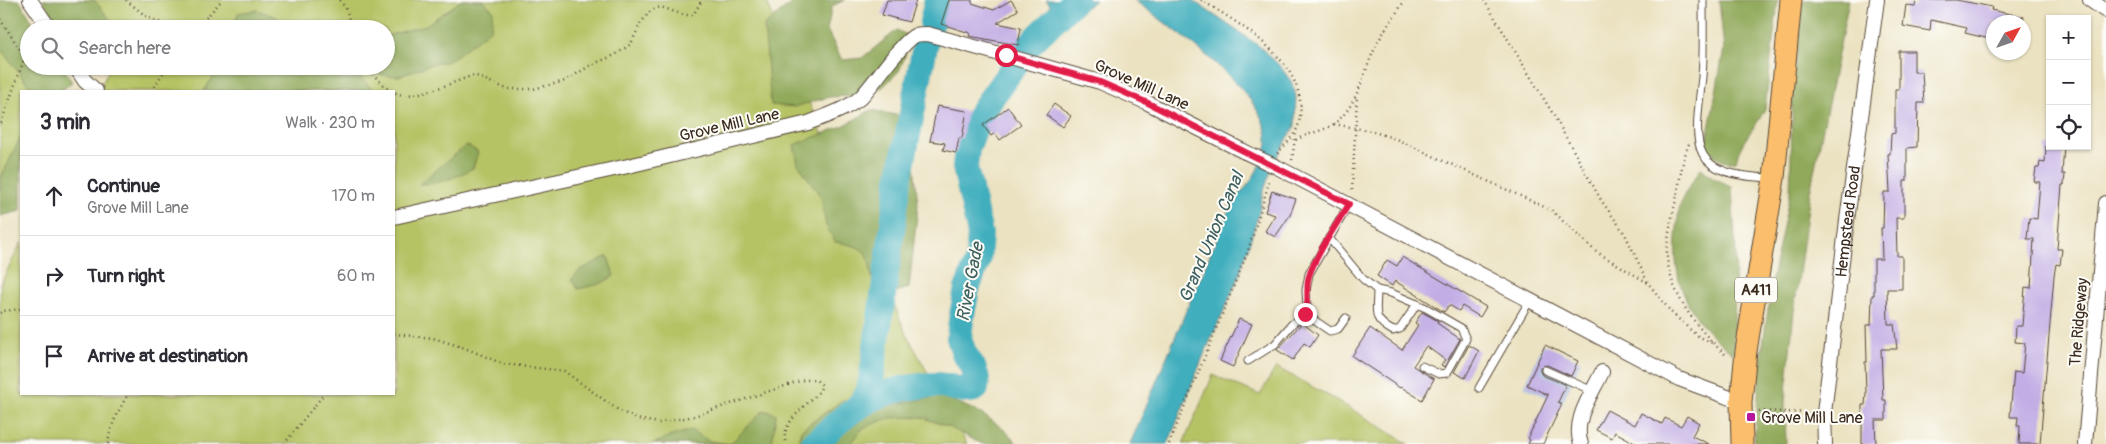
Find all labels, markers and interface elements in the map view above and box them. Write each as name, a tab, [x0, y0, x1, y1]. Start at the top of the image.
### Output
north arrow	[1986, 15, 2031, 60]
map controls	[2046, 15, 2091, 150]
button: +	[2046, 15, 2091, 60]
search box	[20, 20, 395, 75]
icon: search	[38, 34, 66, 62]
text: Search here	[78, 36, 171, 60]
route start	[995, 44, 1018, 67]
street label: Grove Mill Lane	[1091, 55, 1192, 115]
button: −	[2046, 60, 2091, 105]
street label: Grove Mill Lane	[678, 104, 781, 146]
button: locate	[2046, 105, 2091, 150]
text: 3 min	[40, 109, 90, 136]
text: Walk · 230 m	[285, 113, 375, 133]
street label: Hempstead Road	[1831, 164, 1865, 279]
water label: Grand Union Canal	[1174, 167, 1250, 306]
text: Continue	[87, 174, 160, 198]
icon: ahead	[40, 182, 68, 210]
text: 170 m	[332, 186, 375, 206]
text: Grove Mill Lane	[87, 198, 189, 218]
water label: River Gade	[952, 239, 990, 323]
icon: right	[40, 262, 68, 290]
text: Turn right	[87, 264, 165, 288]
text: 60 m	[337, 266, 375, 286]
street label: The Ridgeway	[2065, 277, 2093, 367]
road number: A411	[1735, 278, 1777, 302]
route end	[1294, 303, 1317, 326]
icon: arrive	[40, 342, 68, 370]
text: Arrive at destination	[87, 344, 248, 368]
place label: Grove Mill Lane	[1761, 408, 1863, 428]
marker: Grove Mill Lane	[1745, 411, 1757, 423]

